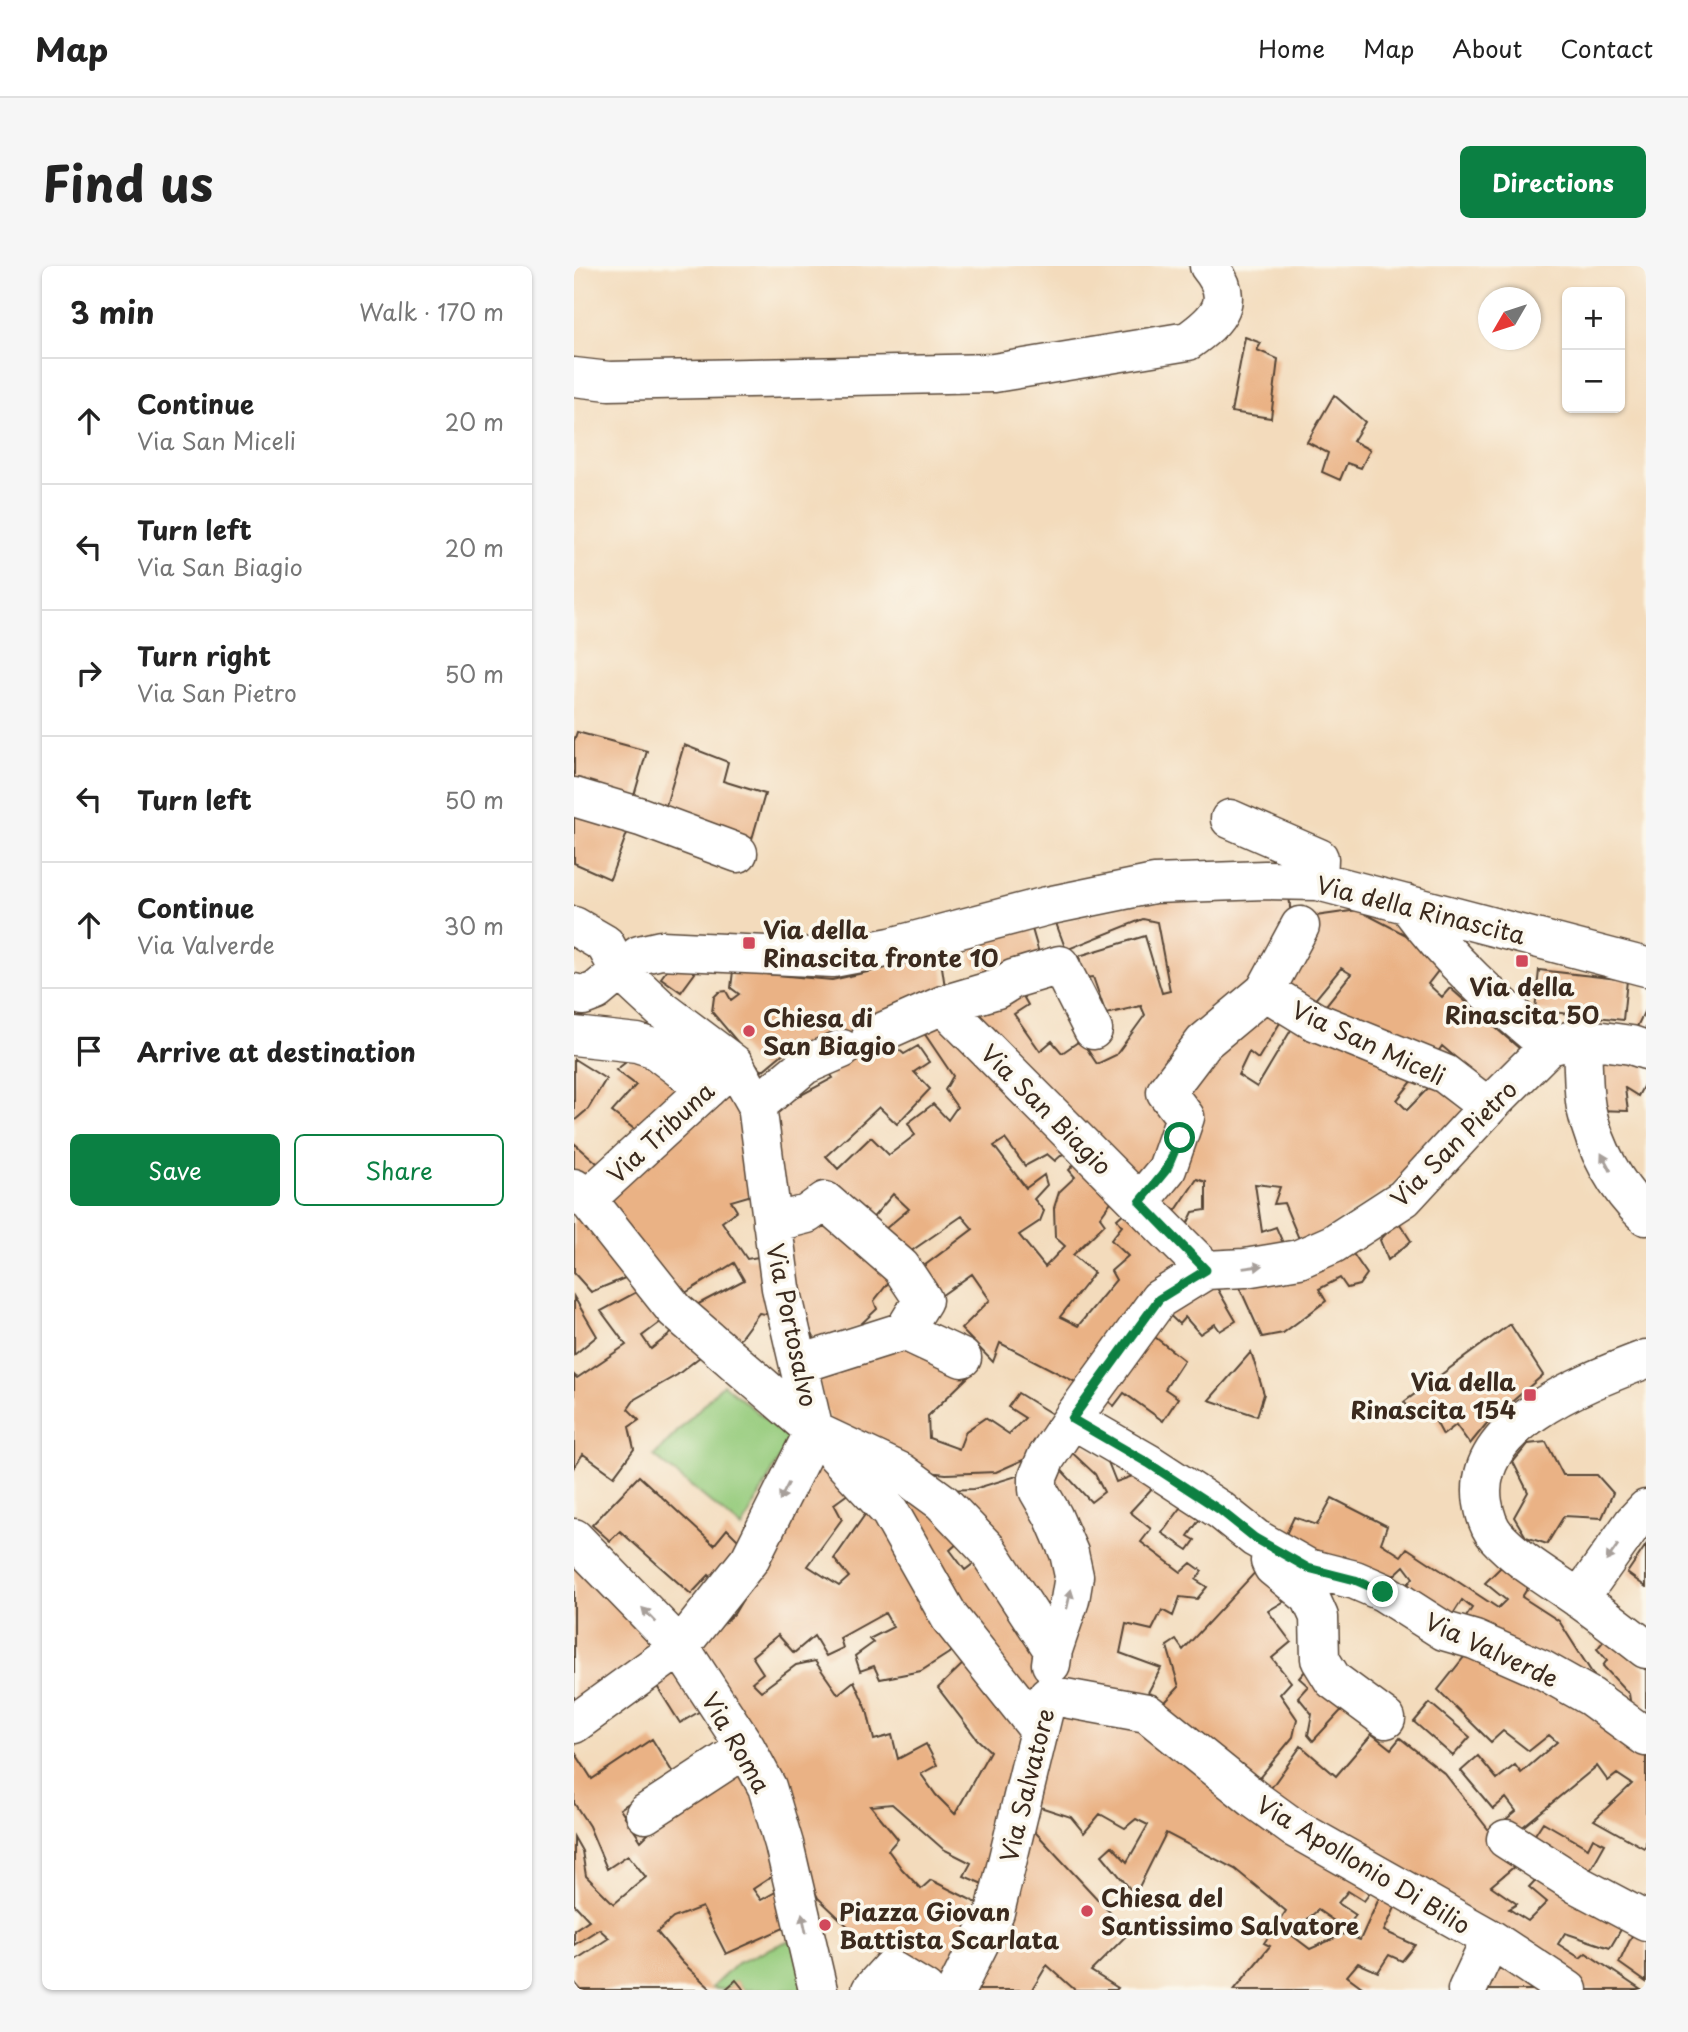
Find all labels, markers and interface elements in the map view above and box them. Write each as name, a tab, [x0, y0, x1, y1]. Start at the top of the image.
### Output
text: Map	[35, 23, 108, 73]
text: Home	[1258, 30, 1325, 66]
text: Map	[1363, 30, 1414, 66]
text: About	[1452, 30, 1522, 66]
text: Contact	[1560, 30, 1653, 66]
text: Find us	[42, 145, 213, 219]
button: Directions	[1460, 146, 1646, 218]
north arrow	[1478, 287, 1541, 350]
map controls	[1562, 287, 1625, 413]
button: +	[1562, 287, 1625, 350]
text: 3 min	[70, 289, 155, 334]
text: Walk · 170 m	[359, 294, 504, 329]
button: −	[1562, 350, 1625, 413]
text: Continue	[137, 384, 254, 423]
icon: ahead	[70, 402, 108, 440]
text: 20 m	[445, 404, 504, 439]
text: Via San Miceli	[137, 423, 296, 458]
text: Turn left	[137, 510, 252, 549]
icon: left	[70, 528, 108, 566]
text: 20 m	[445, 530, 504, 565]
text: Via San Biagio	[137, 549, 303, 584]
text: Turn right	[137, 636, 271, 675]
icon: right	[70, 654, 108, 692]
text: 50 m	[444, 656, 504, 691]
text: Via San Pietro	[137, 675, 297, 710]
icon: left	[70, 780, 108, 818]
text: Turn left	[137, 780, 252, 819]
text: 50 m	[444, 782, 504, 817]
street label: Via della Rinascita	[1313, 866, 1529, 952]
text: Continue	[137, 888, 254, 927]
icon: ahead	[70, 906, 108, 944]
text: 30 m	[443, 908, 504, 943]
place label: Via della Rinascita fronte 10	[763, 911, 999, 975]
text: Via Valverde	[137, 927, 275, 962]
marker: Via della Rinascita fronte 10	[741, 935, 757, 951]
marker: Via della Rinascita 50	[1514, 953, 1530, 969]
place label: Via della Rinascita 50	[1445, 968, 1599, 1032]
street label: Via San Miceli	[1286, 991, 1452, 1093]
place label: Chiesa di San Biagio	[763, 999, 896, 1063]
marker: Chiesa di San Biagio	[741, 1023, 757, 1039]
icon: arrive	[70, 1032, 108, 1070]
text: Arrive at destination	[137, 1032, 416, 1071]
street label: Via San Biagio	[973, 1035, 1121, 1183]
street label: Via San Pietro	[1381, 1071, 1525, 1215]
street label: Via Tribuna	[598, 1073, 722, 1191]
route start	[1164, 1122, 1195, 1153]
button: Save	[70, 1134, 280, 1206]
button: Share	[294, 1134, 504, 1206]
one-way arrow	[1600, 1152, 1612, 1171]
street label: Via Portosalvo	[758, 1240, 828, 1410]
one-way arrow	[1242, 1261, 1264, 1272]
place label: Via della Rinascita 154	[1351, 1363, 1516, 1427]
marker: Via della Rinascita 154	[1522, 1387, 1538, 1403]
one-way arrow	[778, 1482, 789, 1502]
one-way arrow	[1605, 1544, 1619, 1562]
route end	[1367, 1576, 1398, 1607]
one-way arrow	[1064, 1588, 1075, 1610]
street label: Via Valverde	[1419, 1602, 1565, 1696]
one-way arrow	[641, 1607, 658, 1624]
street label: Via Roma	[694, 1685, 781, 1800]
street label: Via Salvatore	[990, 1704, 1062, 1866]
street label: Via Apollonio Di Bilio	[1250, 1786, 1478, 1942]
place label: Chiesa del Santissimo Salvatore	[1101, 1879, 1359, 1943]
place label: Piazza Giovan Battista Scarlata	[839, 1893, 1059, 1957]
marker: Chiesa del Santissimo Salvatore	[1079, 1903, 1095, 1919]
one-way arrow	[798, 1912, 809, 1934]
marker: Piazza Giovan Battista Scarlata	[817, 1917, 833, 1933]

